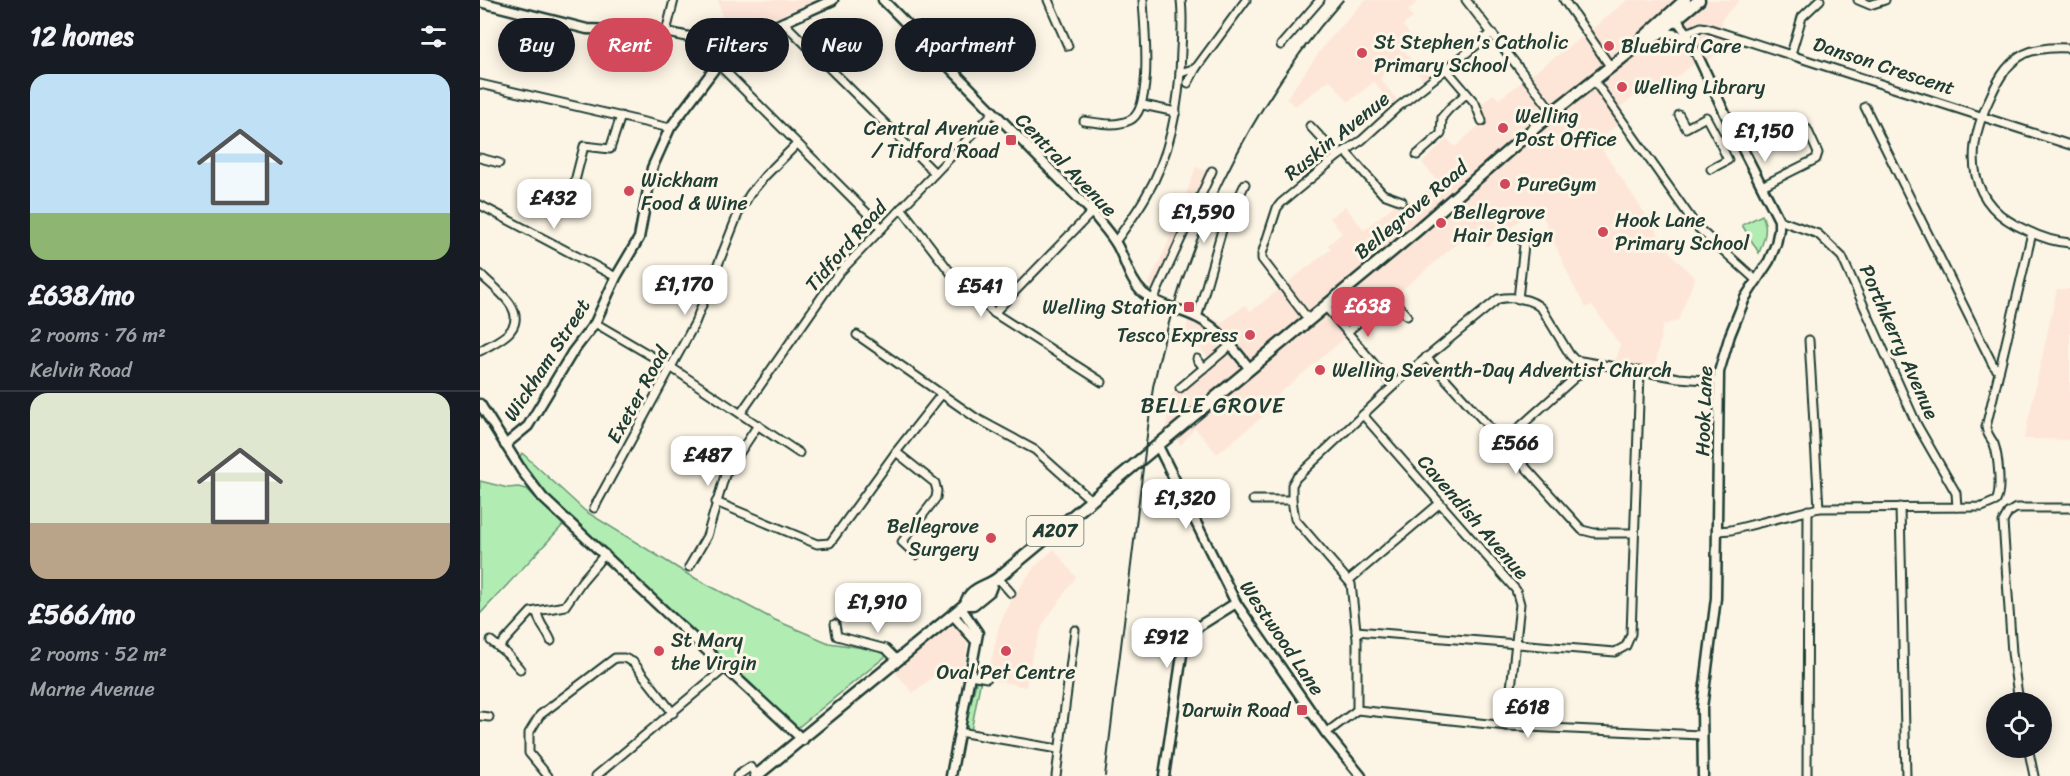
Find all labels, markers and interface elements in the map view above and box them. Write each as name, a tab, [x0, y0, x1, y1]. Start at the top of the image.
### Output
text: 12 homes	[30, 13, 134, 59]
chip: Buy	[498, 18, 575, 72]
chip: Rent	[587, 18, 673, 72]
chip: Filters	[685, 18, 789, 72]
chip: New	[801, 18, 883, 72]
chip: Apartment	[895, 18, 1036, 72]
icon: filters	[417, 20, 450, 53]
place label: St Stephen's Catholic Primary School	[1374, 25, 1568, 83]
street label: Danson Crescent	[1808, 27, 1960, 106]
place label: Bluebird Care	[1621, 29, 1741, 64]
marker: Bluebird Care	[1602, 39, 1616, 53]
marker: St Stephen's Catholic Primary School	[1355, 46, 1369, 60]
place label: Welling Library	[1634, 70, 1766, 105]
marker: Welling Library	[1615, 80, 1629, 94]
street label: Ruskin Avenue	[1276, 82, 1398, 190]
place label: Welling Post Office	[1515, 99, 1617, 157]
street label: Central Avenue	[1006, 104, 1126, 226]
place label: Central Avenue / Tidford Road	[864, 111, 1000, 169]
pin: £1,150	[1716, 112, 1814, 163]
icon: home	[186, 113, 294, 221]
text: £1,150	[1736, 114, 1794, 149]
marker: Welling Post Office	[1496, 121, 1510, 135]
marker: Central Avenue / Tidford Road	[1004, 133, 1018, 147]
street label: Bellegrove Road	[1346, 151, 1477, 269]
place label: Wickham Food & Wine	[641, 163, 748, 221]
place label: PureGym	[1517, 167, 1597, 202]
marker: PureGym	[1498, 177, 1512, 191]
pin: £432	[518, 179, 590, 230]
text: £432	[531, 181, 577, 216]
marker: Wickham Food & Wine	[622, 184, 636, 198]
street label: Tidford Road	[796, 191, 897, 300]
pin: £1,590	[1155, 193, 1253, 244]
text: £1,590	[1173, 195, 1235, 230]
place label: Bellegrove Hair Design	[1453, 195, 1554, 253]
place label: Hook Lane Primary School	[1615, 203, 1750, 261]
marker: Bellegrove Hair Design	[1434, 216, 1448, 230]
marker: Hook Lane Primary School	[1596, 225, 1610, 239]
street label: Porthkerry Avenue	[1849, 259, 1949, 426]
pin: £1,170	[636, 265, 734, 316]
text: £1,170	[656, 267, 714, 302]
pin: £541	[945, 267, 1017, 318]
text: £541	[959, 269, 1003, 304]
text: £638/mo	[30, 272, 135, 318]
pin: £638	[1332, 287, 1404, 338]
text: £638	[1346, 289, 1391, 324]
place label: Welling Station	[1042, 290, 1177, 325]
street label: Wickham Street	[494, 291, 600, 429]
marker: Welling Station	[1182, 300, 1196, 314]
text: 2 rooms · 76 m²	[30, 318, 166, 353]
place label: Tesco Express	[1117, 318, 1239, 353]
marker: Tesco Express	[1243, 328, 1257, 342]
street label: Exeter Road	[597, 339, 680, 450]
text: Kelvin Road	[30, 353, 132, 388]
place label: Welling Seventh-Day Adventist Church	[1332, 353, 1672, 388]
marker: Welling Seventh-Day Adventist Church	[1313, 363, 1327, 377]
street label: Hook Lane	[1685, 365, 1723, 457]
district label: BELLE GROVE	[1141, 386, 1286, 425]
pin: £566	[1480, 424, 1552, 475]
text: £566	[1493, 426, 1539, 461]
icon: home	[186, 432, 294, 540]
pin: £487	[672, 436, 744, 487]
text: £487	[685, 438, 731, 473]
street label: Cavendish Avenue	[1408, 446, 1538, 588]
pin: £1,320	[1137, 479, 1235, 530]
text: £1,320	[1156, 481, 1216, 516]
place label: Bellegrove Surgery	[887, 509, 980, 567]
road number: A207	[1026, 516, 1084, 546]
marker: Bellegrove Surgery	[984, 531, 998, 545]
street label: Westwood Lane	[1230, 573, 1334, 703]
pin: £1,910	[829, 583, 927, 634]
text: £1,910	[849, 585, 907, 620]
text: £566/mo	[30, 591, 135, 637]
pin: £912	[1131, 618, 1203, 669]
text: £912	[1146, 620, 1189, 655]
place label: St Mary the Virgin	[671, 623, 757, 681]
text: 2 rooms · 52 m²	[30, 637, 167, 672]
marker: St Mary the Virgin	[652, 644, 666, 658]
marker: Oval Pet Centre	[999, 644, 1013, 658]
place label: Oval Pet Centre	[937, 655, 1076, 690]
text: Marne Avenue	[30, 672, 155, 707]
pin: £618	[1492, 688, 1564, 739]
text: £618	[1507, 690, 1549, 725]
map controls	[1986, 692, 2052, 758]
button: locate	[1986, 692, 2052, 758]
place label: Darwin Road	[1182, 693, 1291, 728]
marker: Darwin Road	[1295, 703, 1309, 717]

